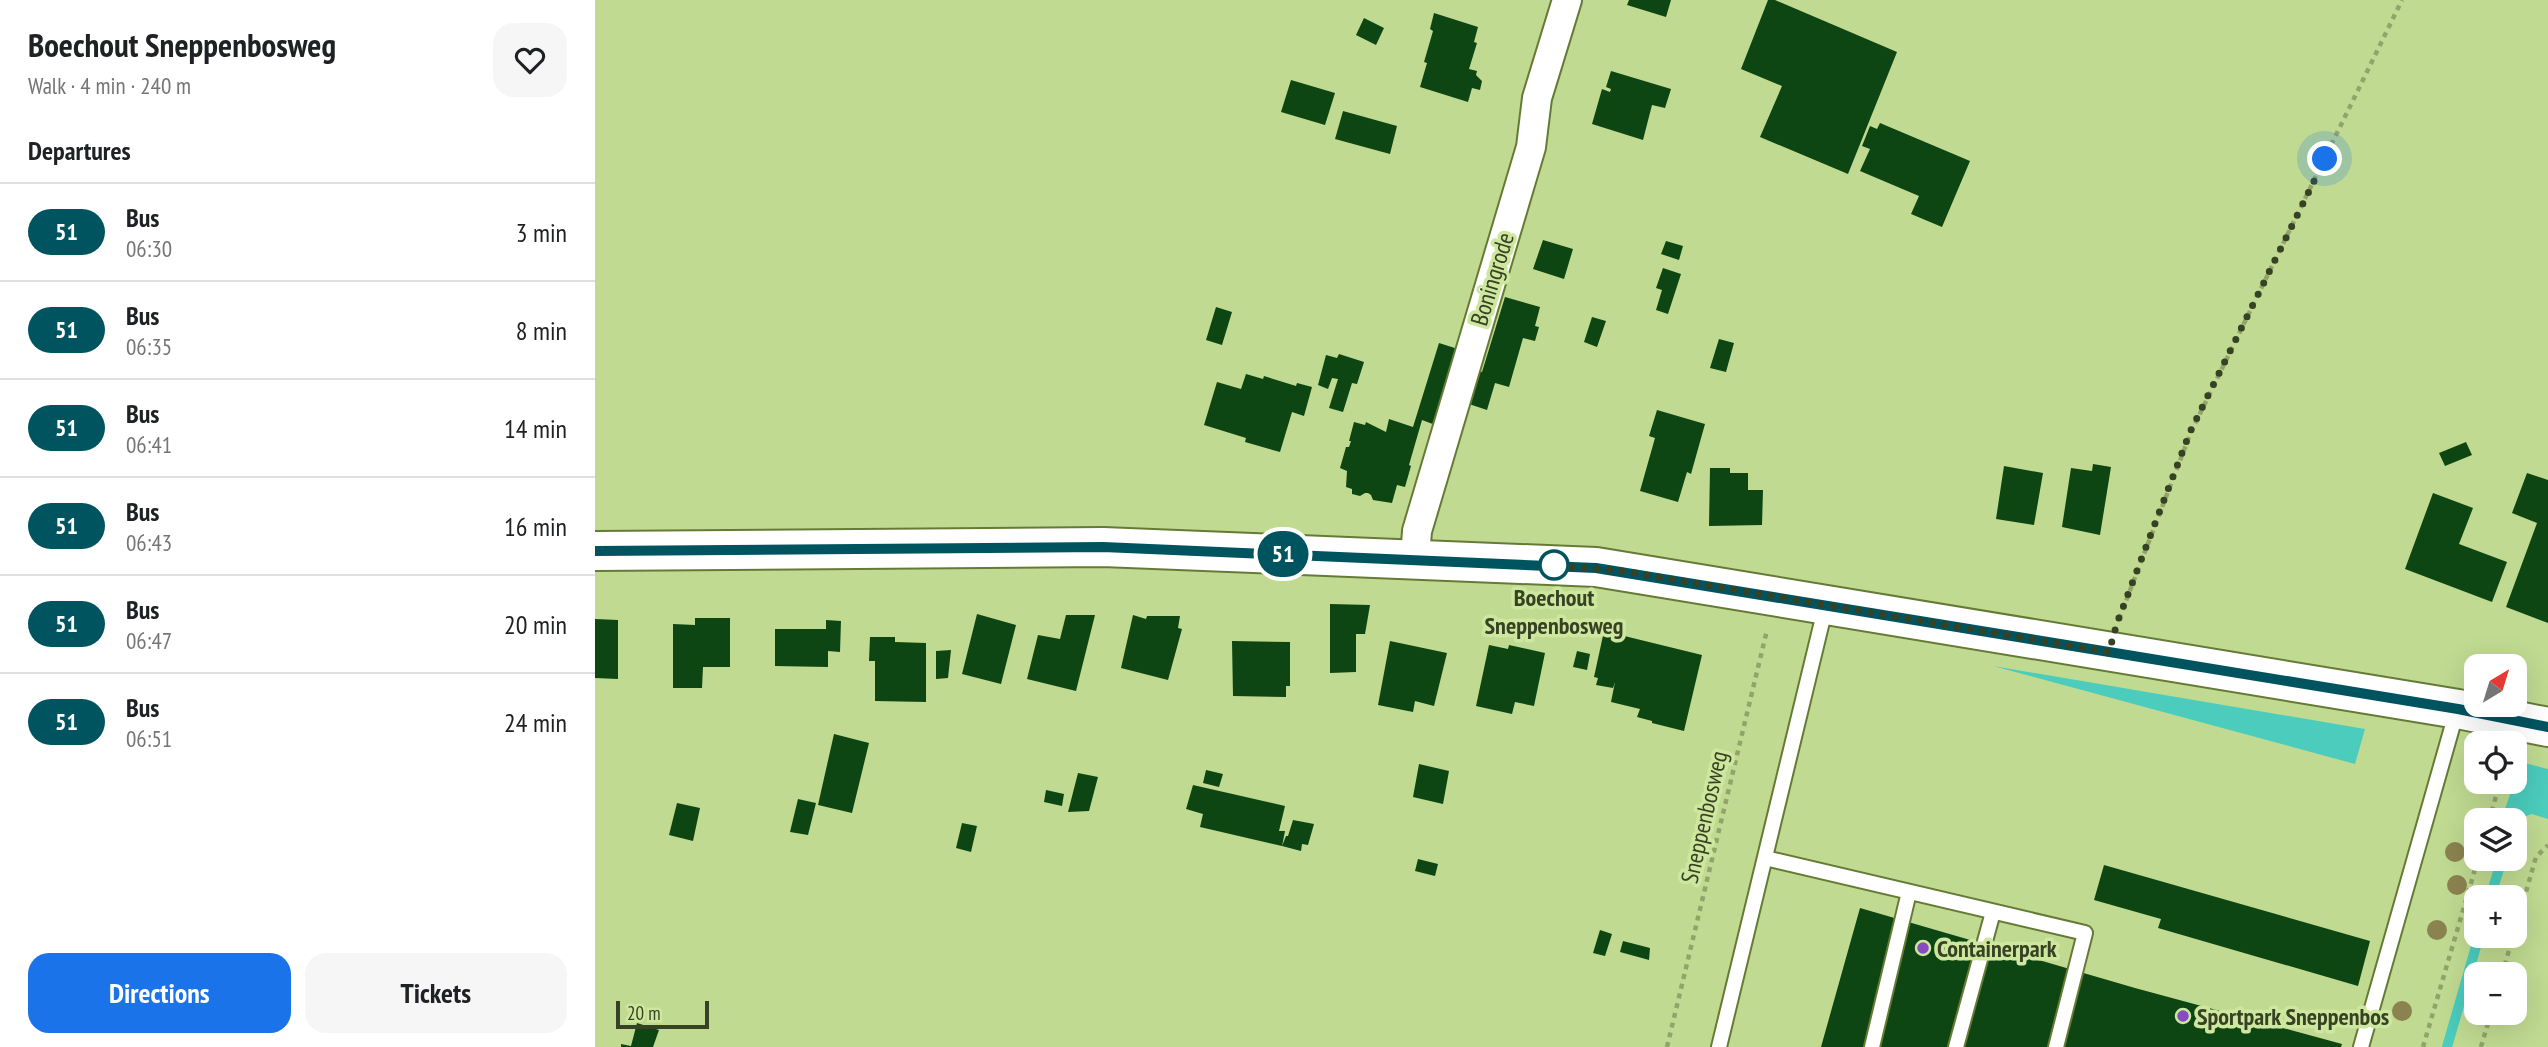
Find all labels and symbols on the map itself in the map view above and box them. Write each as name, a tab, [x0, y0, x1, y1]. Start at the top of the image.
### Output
your location	[2307, 141, 2342, 176]
street label: Boningrode	[1463, 229, 1521, 329]
line badge: 51	[1251, 531, 1315, 577]
marker: Boechout Sneppenbosweg	[1539, 550, 1569, 580]
place label: Boechout Sneppenbosweg	[1485, 582, 1623, 641]
north arrow	[2464, 654, 2527, 718]
street label: Sneppenbosweg	[1674, 748, 1734, 886]
place label: Containerpark	[1937, 933, 2057, 964]
marker: Containerpark	[1915, 940, 1931, 956]
scale bar	[616, 998, 709, 1030]
place label: Sportpark Sneppenbos	[2197, 1001, 2389, 1032]
marker: Sportpark Sneppenbos	[2175, 1008, 2191, 1024]

